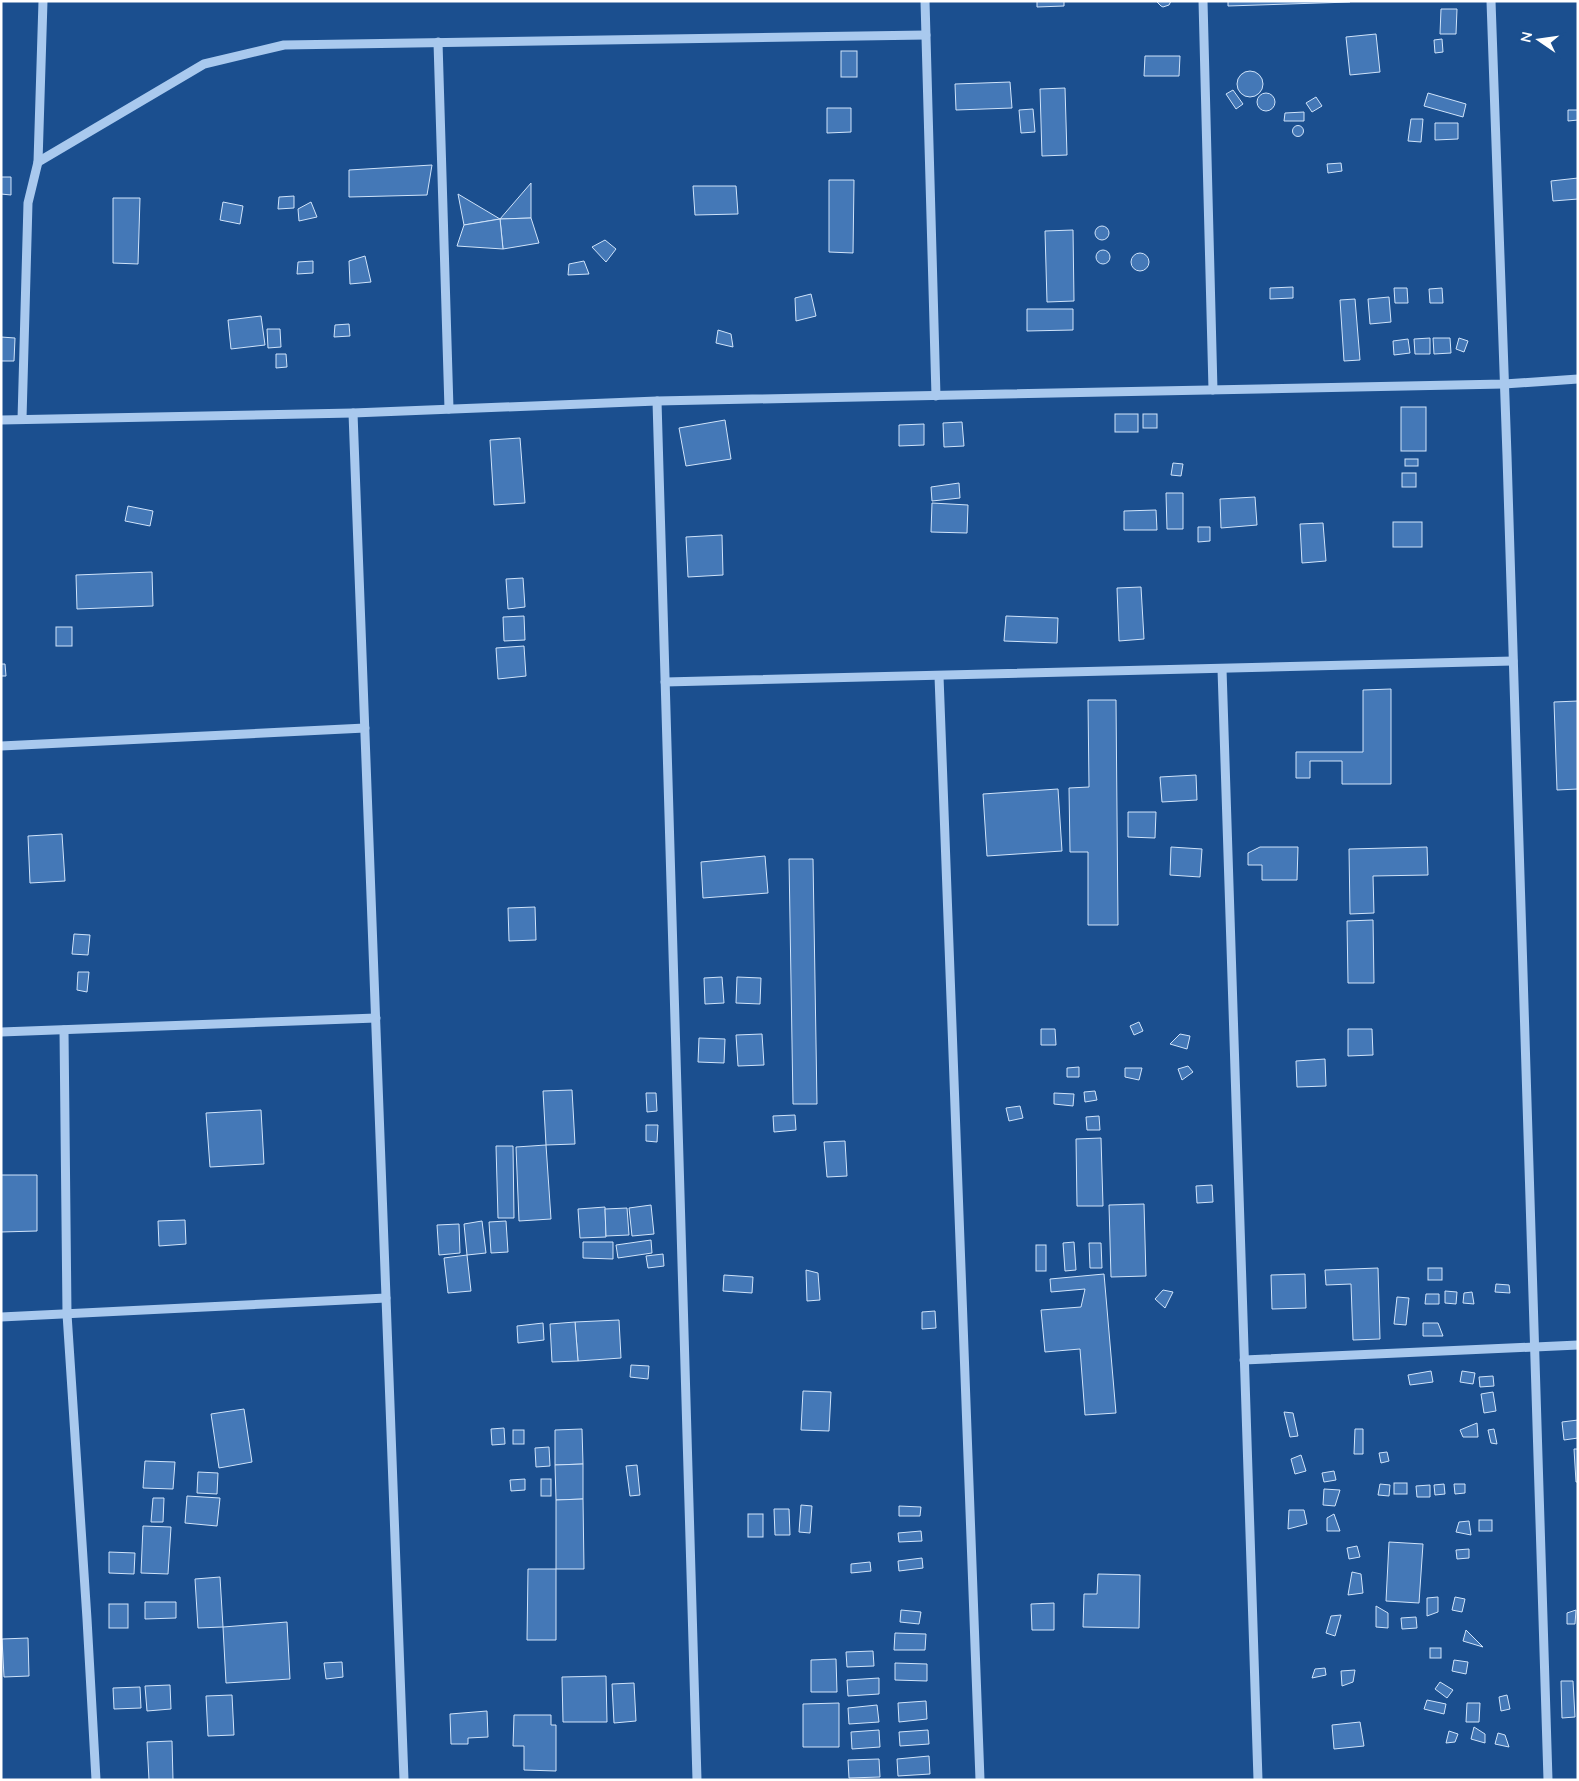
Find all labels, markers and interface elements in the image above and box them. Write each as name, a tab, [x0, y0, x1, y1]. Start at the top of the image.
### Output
north arrow	[1514, 15, 1564, 65]
text: N	[1516, 30, 1537, 44]

